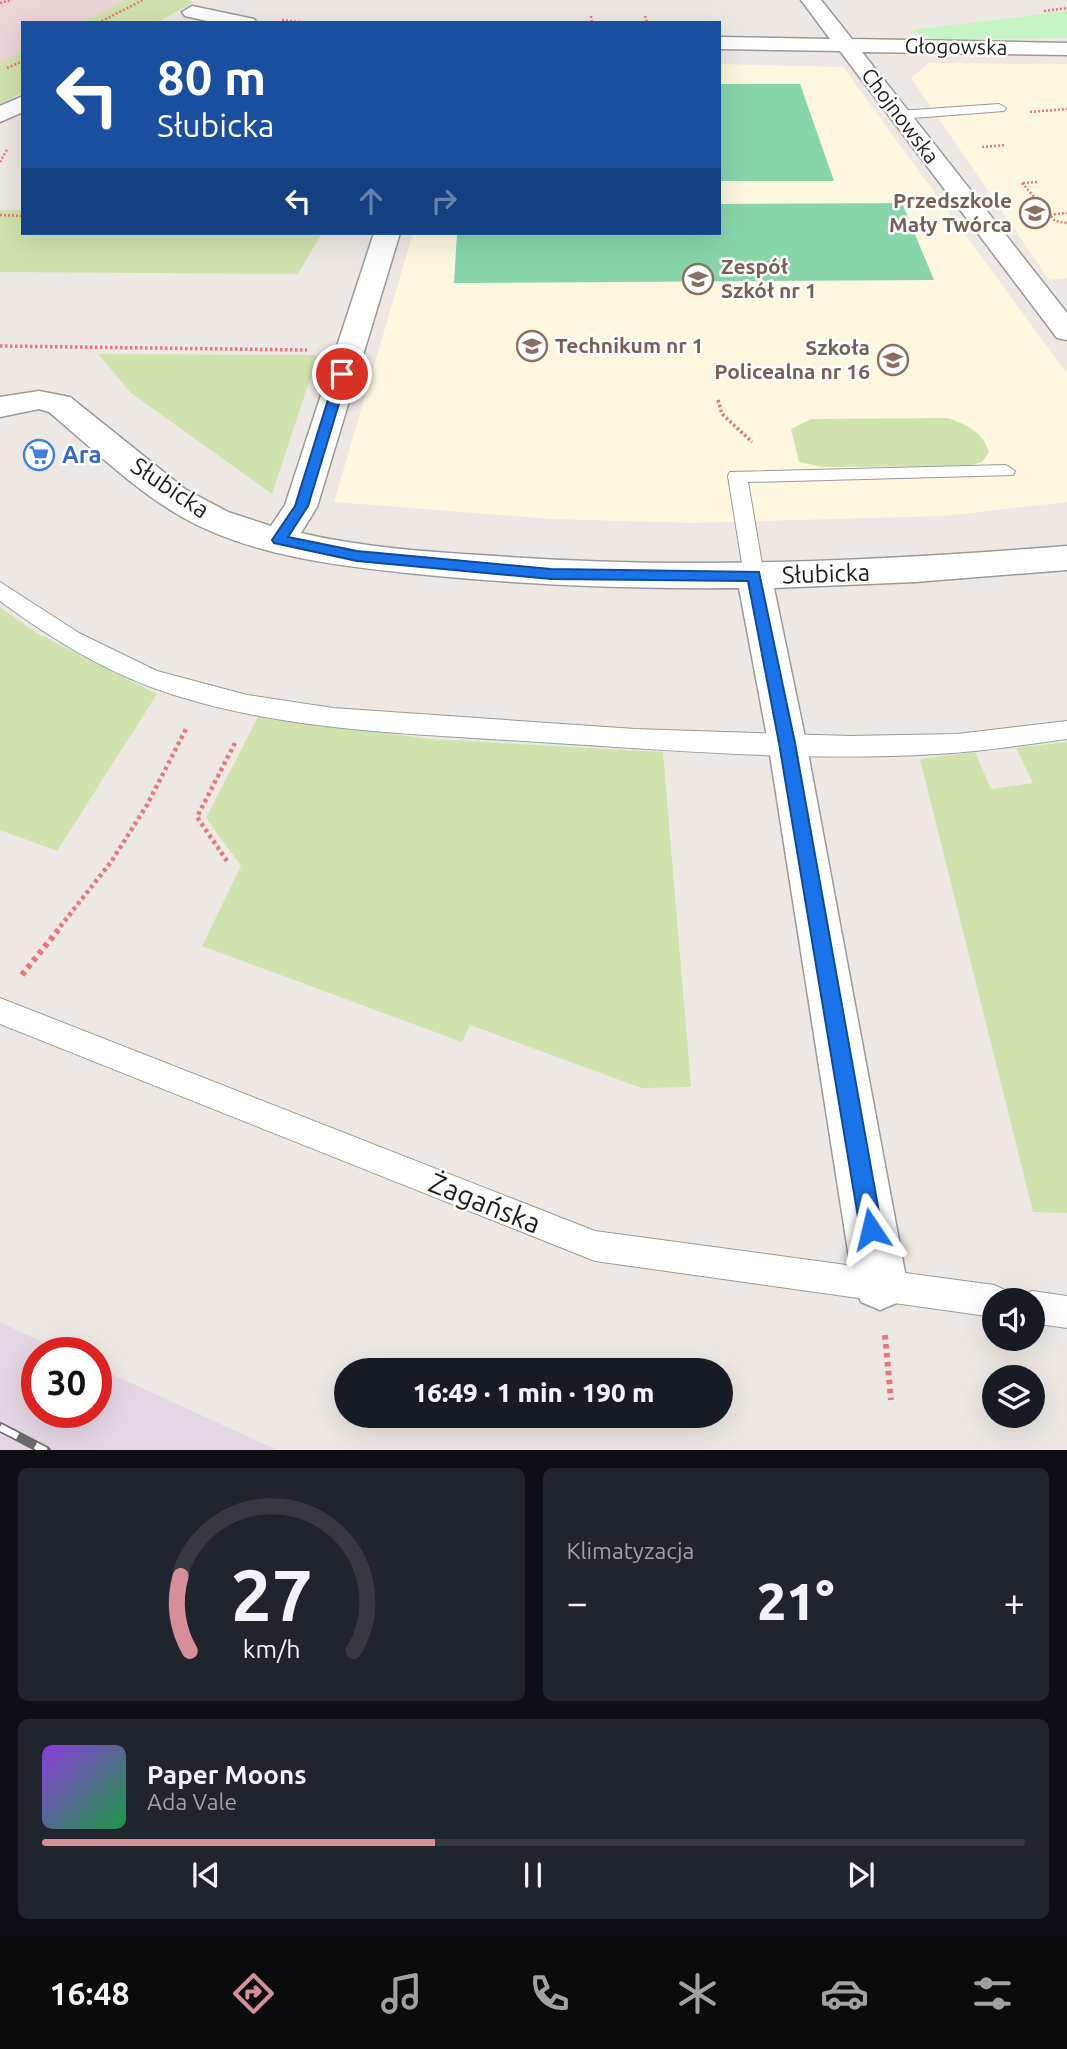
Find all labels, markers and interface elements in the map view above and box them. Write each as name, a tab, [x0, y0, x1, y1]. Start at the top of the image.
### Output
street label: Głogowska	[904, 33, 1008, 59]
icon: left	[42, 49, 133, 140]
text: 80 m	[157, 49, 266, 104]
street label: Chojnowska	[857, 63, 944, 168]
text: Słubicka	[157, 107, 275, 143]
icon: left	[279, 182, 317, 220]
icon: ahead	[352, 182, 390, 220]
icon: right	[425, 182, 463, 220]
place label: Przedszkole Mały Twórca	[889, 188, 1012, 236]
school or university icon: Przedszkole Mały Twórca	[1018, 196, 1052, 230]
place label: Zespół Szkół nr 1	[721, 254, 817, 302]
school or university icon: Zespół Szkół nr 1	[681, 262, 715, 296]
school or university icon: Technikum nr 1	[515, 329, 549, 363]
place label: Technikum nr 1	[555, 333, 704, 357]
place label: Szkoła Policealna nr 16	[714, 335, 870, 383]
school or university icon: Szkoła Policealna nr 16	[876, 343, 910, 377]
pin	[312, 344, 372, 404]
icon: arrive	[323, 355, 361, 393]
supermarket icon: Ara	[22, 438, 56, 472]
place label: Ara	[62, 441, 102, 468]
street label: Słubicka	[126, 452, 214, 523]
street label: Słubicka	[781, 558, 871, 589]
street label: Żagańska	[425, 1166, 545, 1239]
position arrow	[834, 1192, 908, 1266]
map controls	[982, 1288, 1045, 1428]
button: sound	[982, 1288, 1045, 1351]
speed limit sign: 30	[21, 1337, 112, 1428]
button: layers	[982, 1365, 1045, 1428]
text: 16:49 · 1 min · 190 m	[413, 1378, 654, 1407]
text: Klimatyzacja	[567, 1538, 694, 1563]
text: 27	[230, 1553, 312, 1635]
text: 21°	[757, 1572, 835, 1630]
text: −	[567, 1581, 588, 1623]
text: +	[1004, 1581, 1025, 1623]
text: km/h	[242, 1634, 300, 1662]
text: Paper Moons	[147, 1760, 306, 1789]
text: Ada Vale	[147, 1789, 237, 1814]
icon: previous	[187, 1856, 225, 1894]
icon: pause	[514, 1856, 552, 1894]
icon: next	[842, 1856, 880, 1894]
icon: directions	[229, 1969, 278, 2018]
icon: music	[377, 1969, 426, 2018]
icon: phone	[525, 1969, 574, 2018]
icon: climate	[673, 1969, 722, 2018]
icon: car	[820, 1969, 869, 2018]
icon: filters	[968, 1969, 1017, 2018]
text: 16:48	[49, 1975, 130, 2011]

